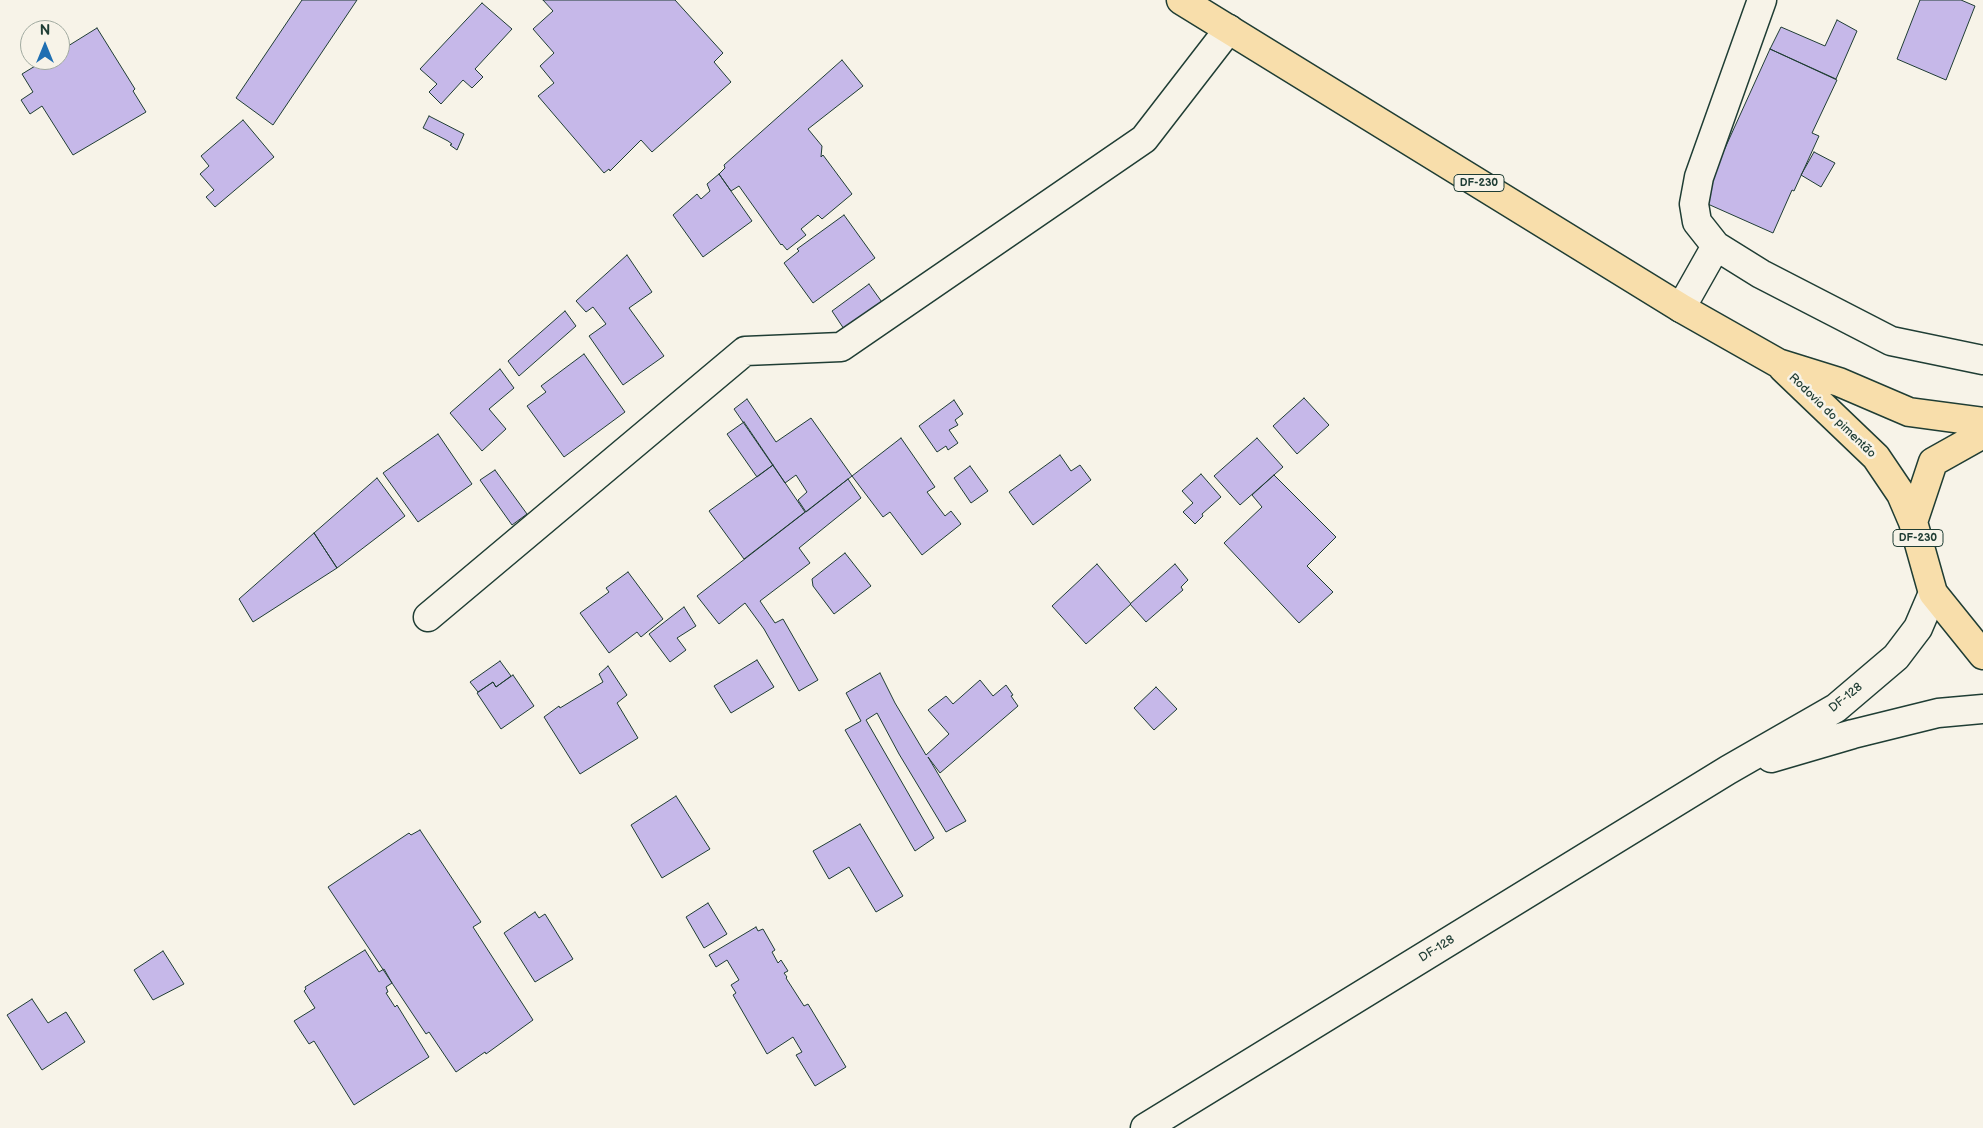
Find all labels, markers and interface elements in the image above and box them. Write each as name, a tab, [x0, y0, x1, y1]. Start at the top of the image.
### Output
north arrow	[20, 20, 70, 70]
text: N	[40, 22, 50, 39]
road number: DF-230	[1454, 174, 1504, 192]
street label: Rodovia do pimentão	[1786, 371, 1878, 461]
road number: DF-230	[1893, 530, 1943, 546]
street label: DF-128	[1826, 680, 1866, 716]
street label: DF-128	[1417, 933, 1457, 965]

